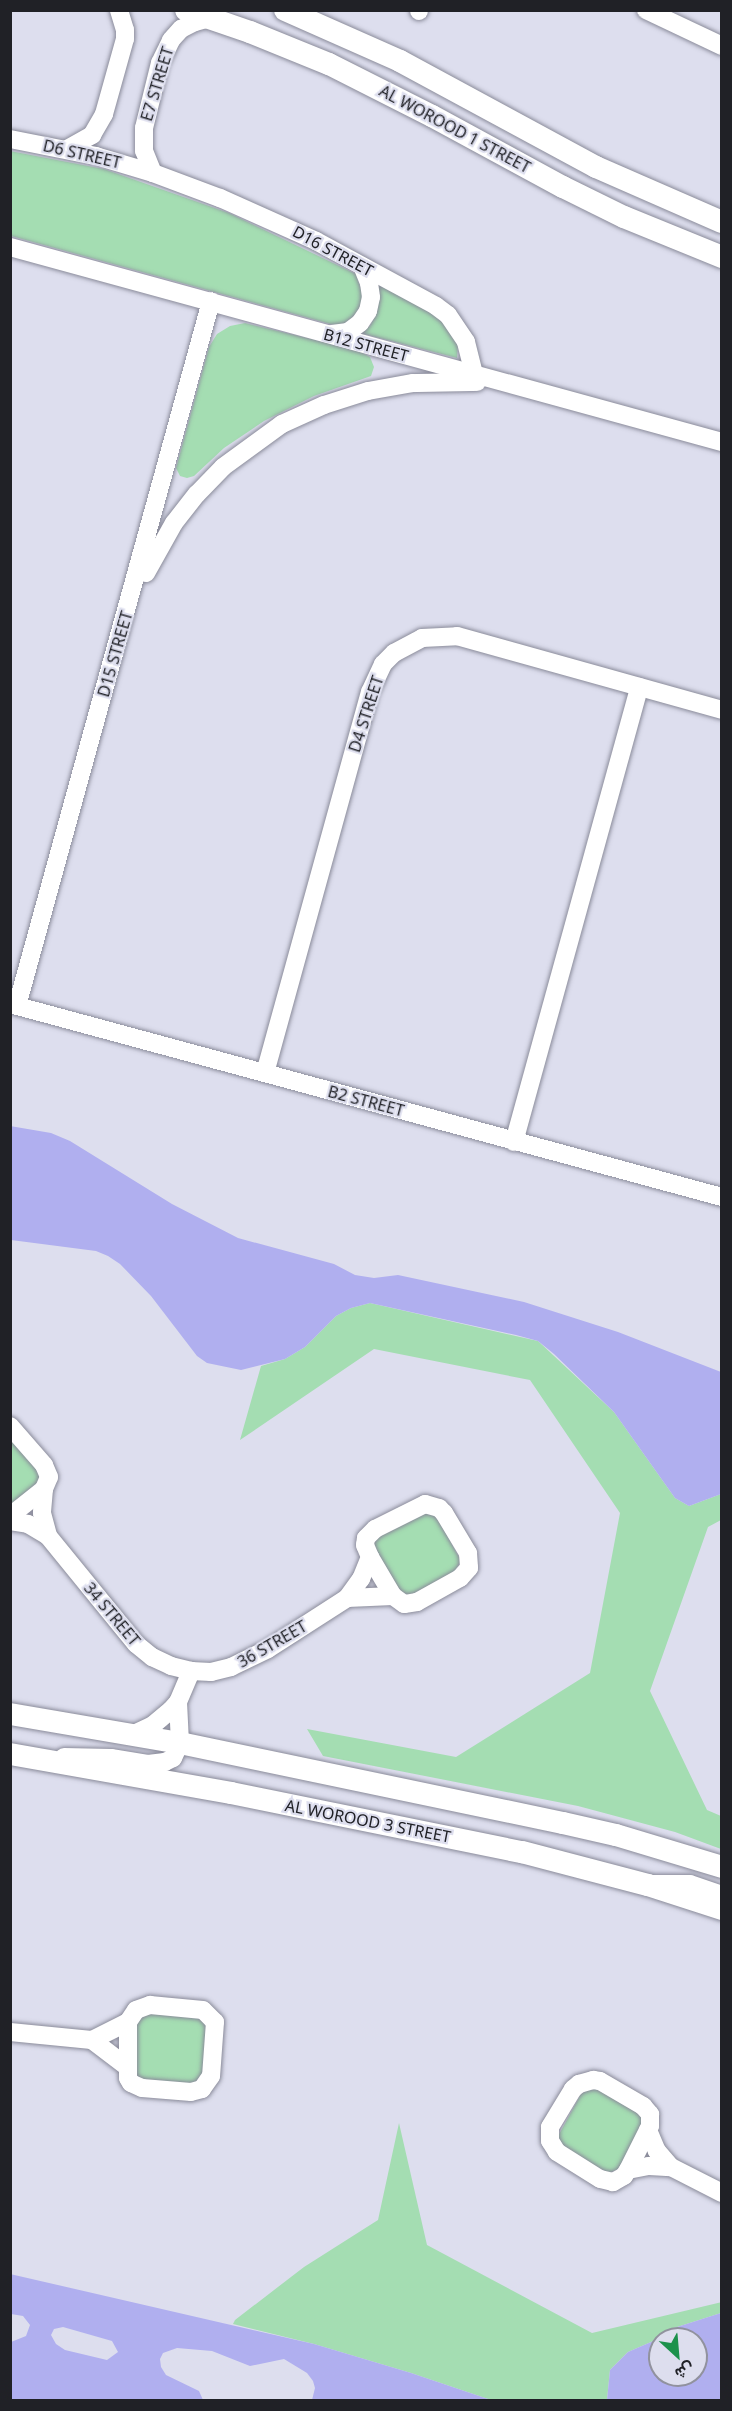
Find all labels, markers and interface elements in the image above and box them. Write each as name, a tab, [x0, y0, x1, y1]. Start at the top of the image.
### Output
street label: E7 STREET	[137, 45, 177, 123]
street label: AL WOROOD 1 STREET	[376, 81, 534, 177]
street label: D6 STREET	[41, 136, 123, 172]
street label: D16 STREET	[289, 222, 377, 280]
street label: B12 STREET	[321, 324, 411, 366]
street label: D15 STREET	[94, 609, 136, 699]
street label: D4 STREET	[345, 673, 387, 755]
street label: B2 STREET	[326, 1082, 406, 1120]
street label: 34 STREET	[80, 1578, 144, 1650]
street label: 36 STREET	[234, 1616, 310, 1672]
street label: AL WOROOD 3 STREET	[284, 1796, 452, 1846]
north arrow	[648, 2327, 708, 2387]
text: ش	[672, 2357, 698, 2385]

